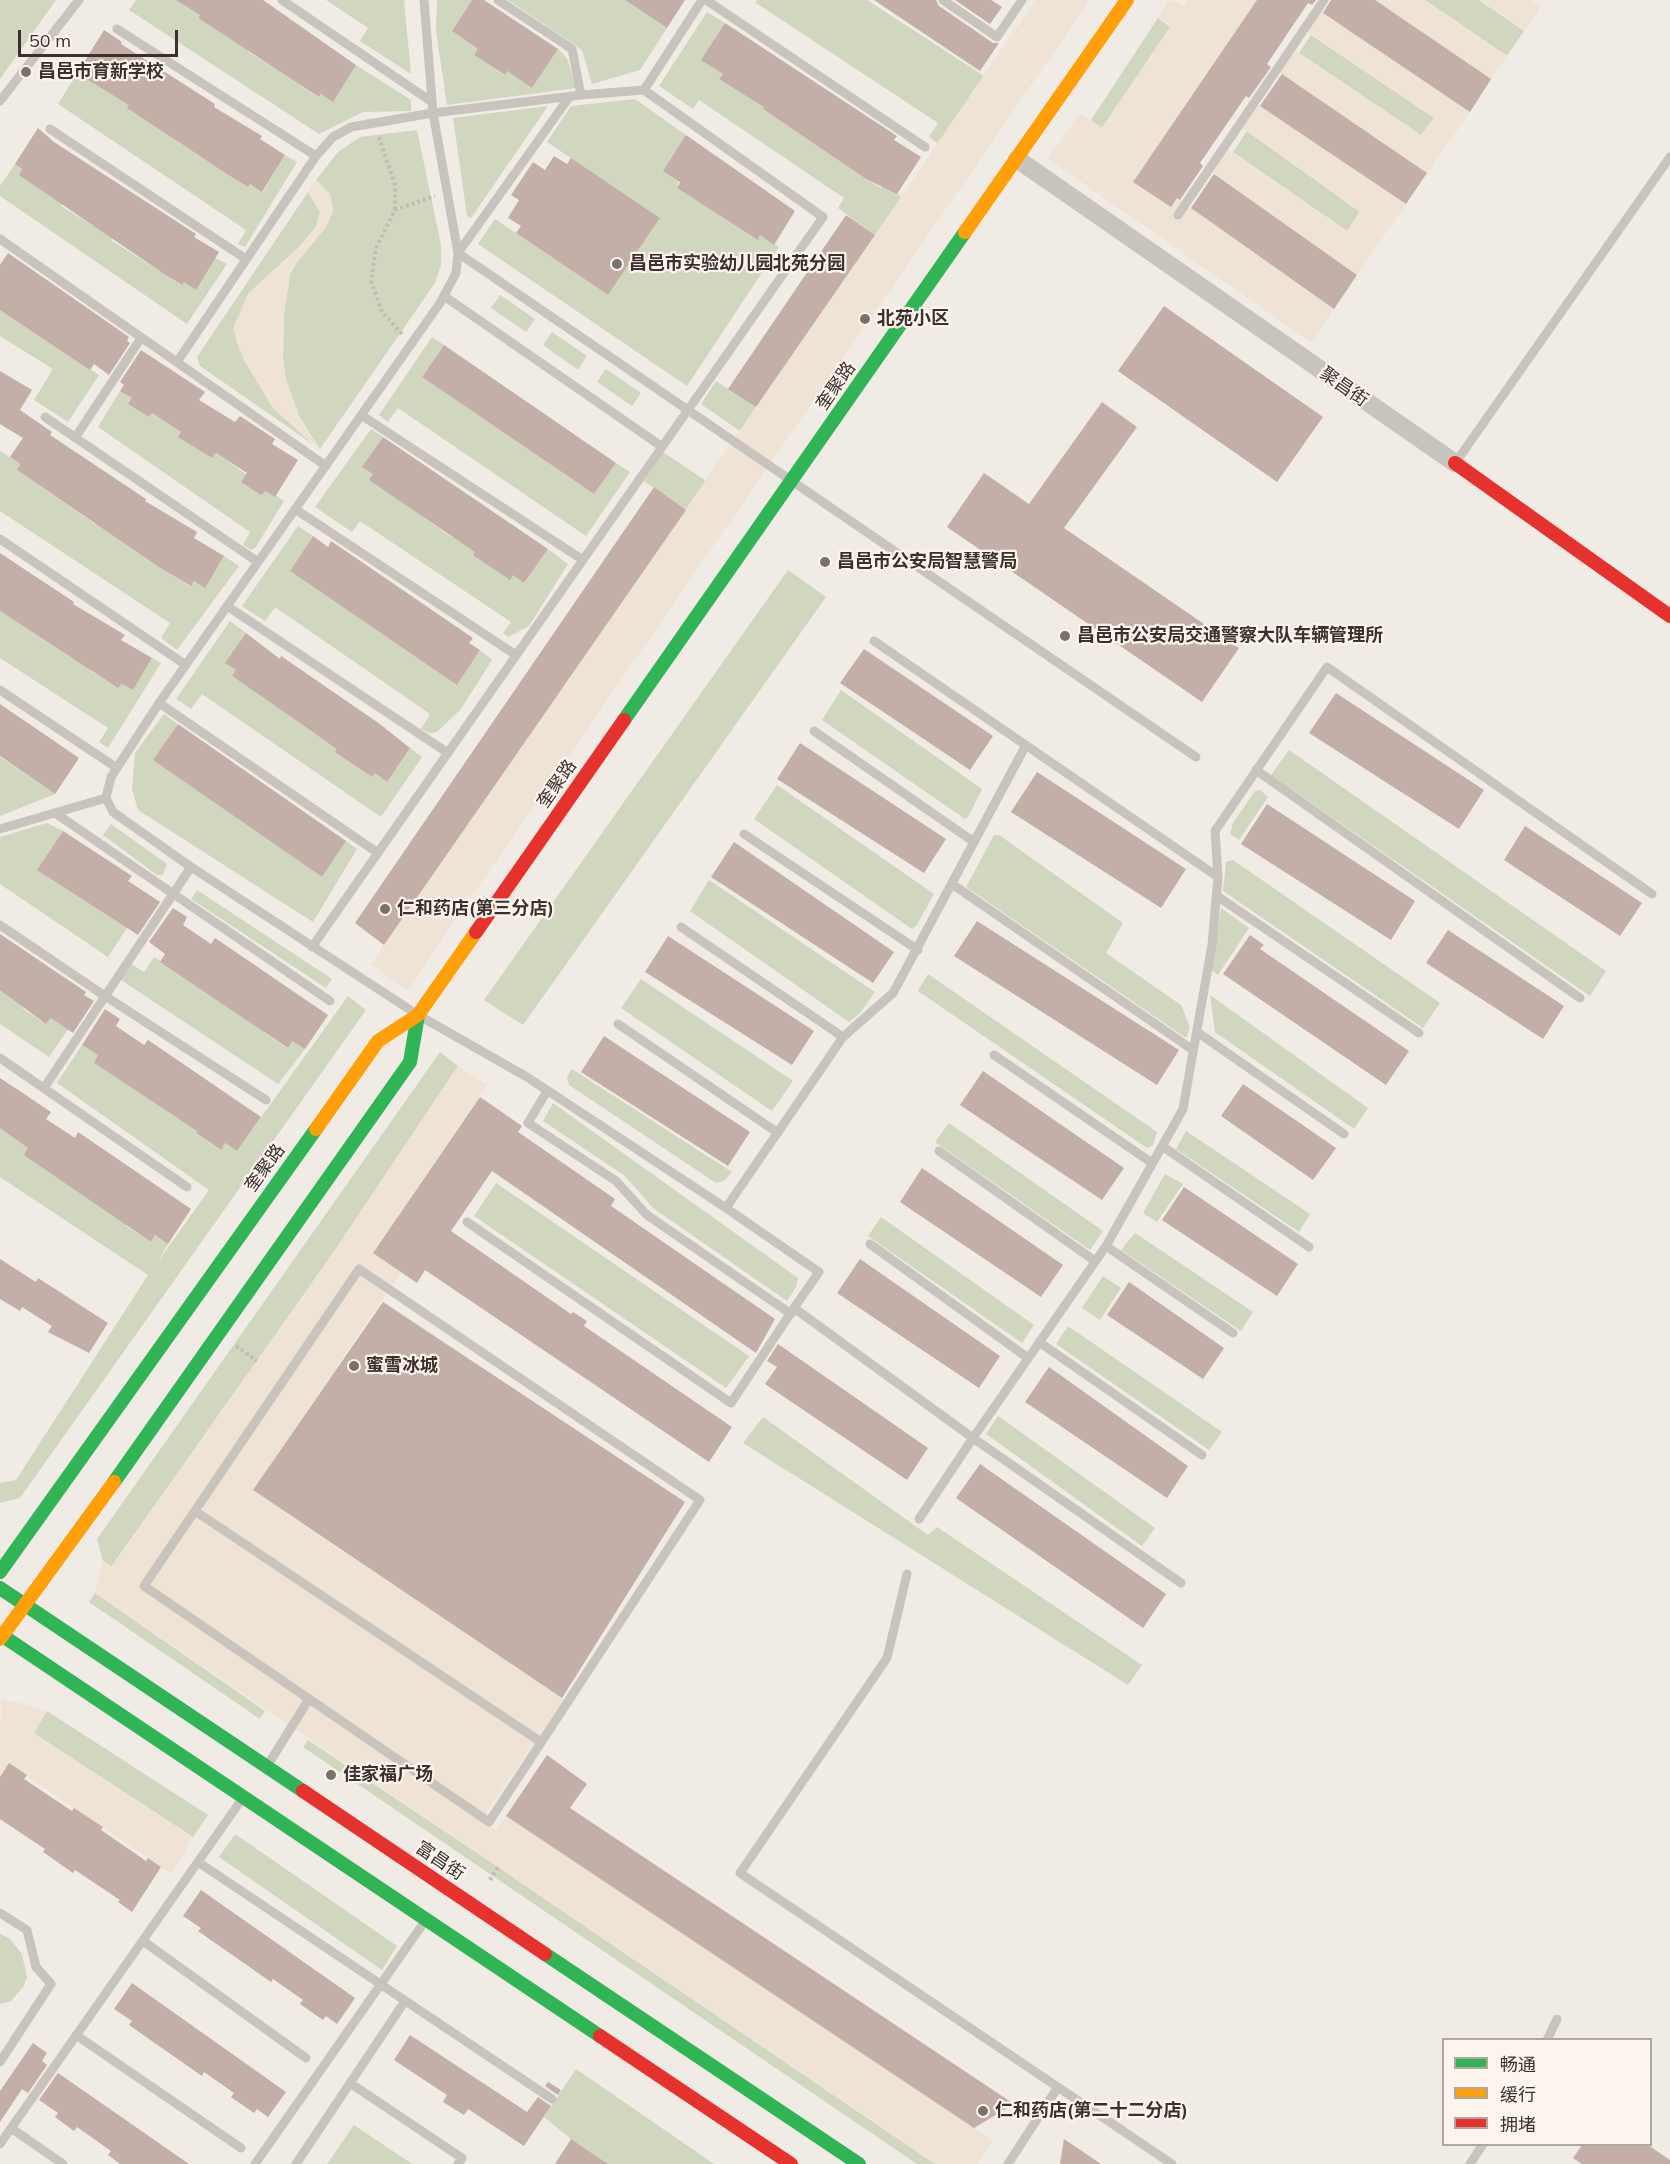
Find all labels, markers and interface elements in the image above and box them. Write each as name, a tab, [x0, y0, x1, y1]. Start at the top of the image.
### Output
scale bar	[21, 18, 182, 56]
text: 50 m	[29, 29, 71, 52]
place label: 昌邑市育新学校	[38, 61, 164, 83]
marker: 昌邑市育新学校	[19, 65, 33, 79]
place label: 昌邑市实验幼儿园北苑分园	[629, 253, 845, 275]
marker: 昌邑市实验幼儿园北苑分园	[610, 257, 624, 271]
place label: 北苑小区	[877, 308, 949, 330]
marker: 北苑小区	[858, 312, 872, 326]
street label: 奎聚路	[812, 358, 860, 414]
street label: 聚昌街	[1316, 363, 1372, 411]
place label: 昌邑市公安局智慧警局	[837, 551, 1017, 573]
marker: 昌邑市公安局智慧警局	[818, 555, 832, 569]
place label: 昌邑市公安局交通警察大队车辆管理所	[1077, 625, 1383, 647]
marker: 昌邑市公安局交通警察大队车辆管理所	[1058, 629, 1072, 643]
street label: 奎聚路	[533, 756, 581, 812]
place label: 仁和药店(第三分店)	[397, 898, 554, 920]
marker: 仁和药店(第三分店)	[378, 902, 392, 916]
street label: 奎聚路	[240, 1140, 290, 1196]
place label: 蜜雪冰城	[366, 1355, 438, 1377]
marker: 蜜雪冰城	[347, 1359, 361, 1373]
place label: 佳家福广场	[343, 1764, 433, 1786]
marker: 佳家福广场	[324, 1768, 338, 1782]
street label: 富昌街	[412, 1837, 468, 1885]
legend	[1442, 2038, 1652, 2146]
text: 畅通	[1500, 2053, 1536, 2076]
text: 缓行	[1500, 2083, 1536, 2106]
place label: 仁和药店(第二十二分店)	[995, 2100, 1188, 2122]
marker: 仁和药店(第二十二分店)	[976, 2104, 990, 2118]
text: 拥堵	[1500, 2113, 1536, 2136]

